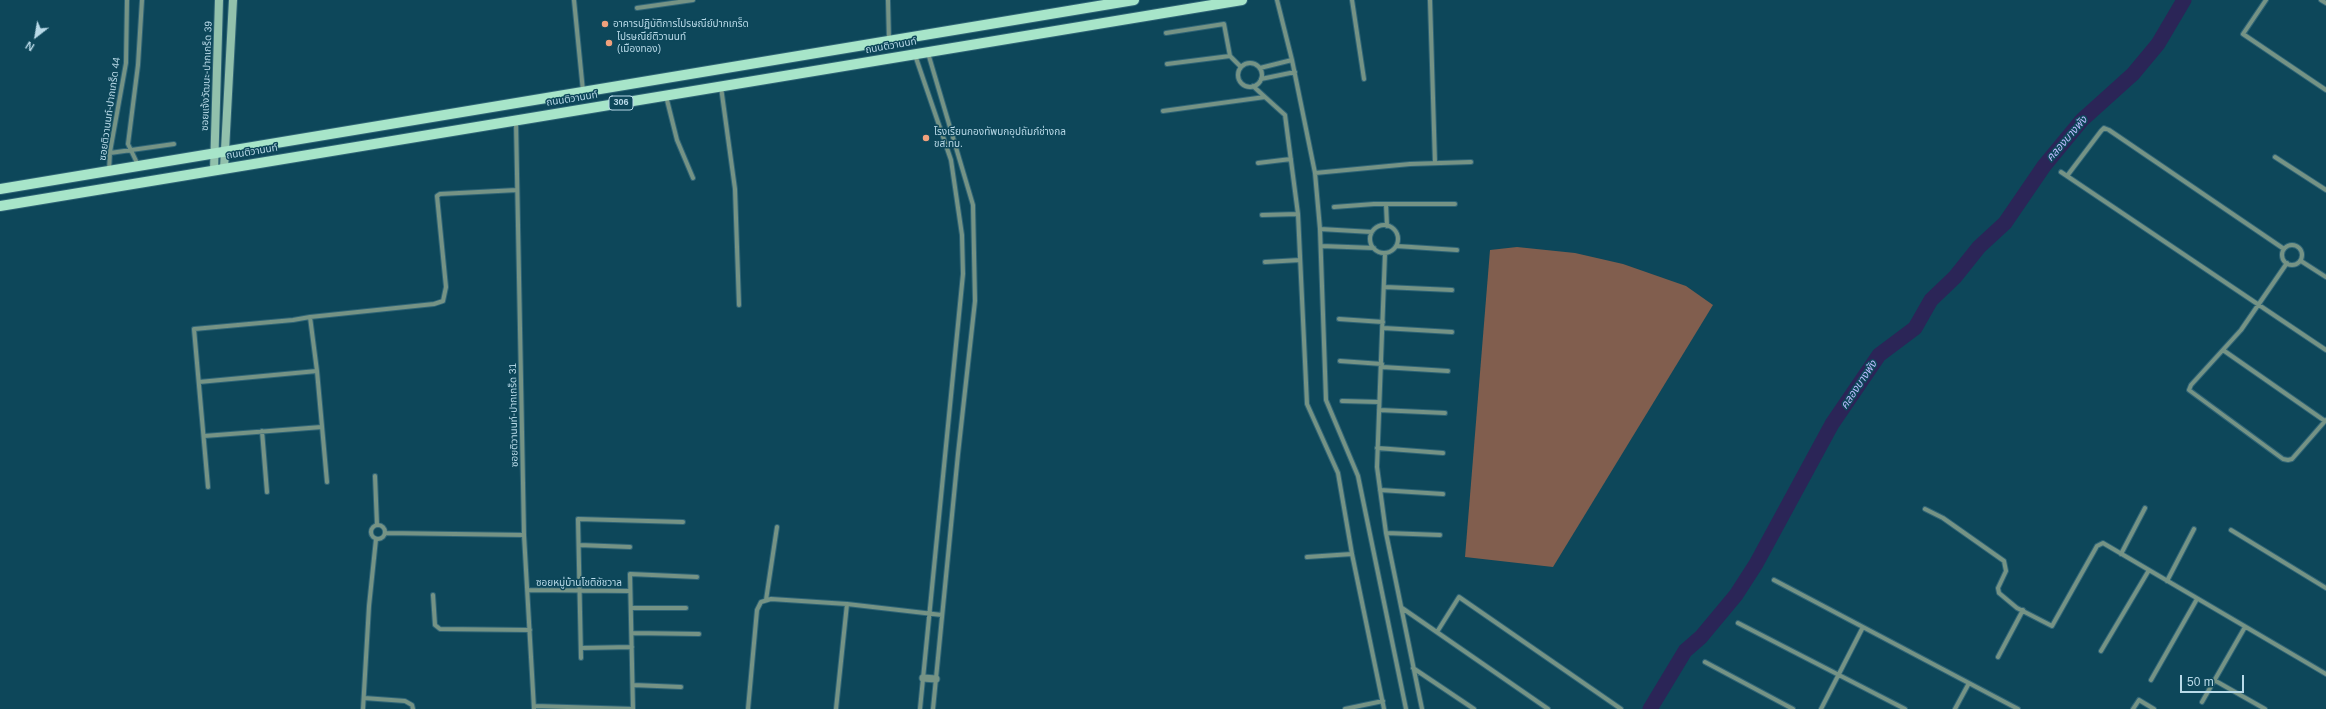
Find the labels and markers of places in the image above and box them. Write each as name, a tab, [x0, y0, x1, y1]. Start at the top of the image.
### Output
place label: อาคารปฏิบัติการไปรษณีย์ปากเกร็ด	[613, 18, 749, 30]
marker: อาคารปฏิบัติการไปรษณีย์ปากเกร็ด	[600, 19, 610, 29]
place label: ไปรษณีย์ติวานนท์ (เมืองทอง)	[617, 31, 686, 54]
marker: ไปรษณีย์ติวานนท์ (เมืองทอง)	[604, 38, 614, 48]
place label: โรงเรียนกองทัพบกอุปถัมภ์ช่างกล ขส.ทบ.	[934, 126, 1066, 150]
marker: โรงเรียนกองทัพบกอุปถัมภ์ช่างกล ขส.ทบ.	[921, 133, 931, 143]

